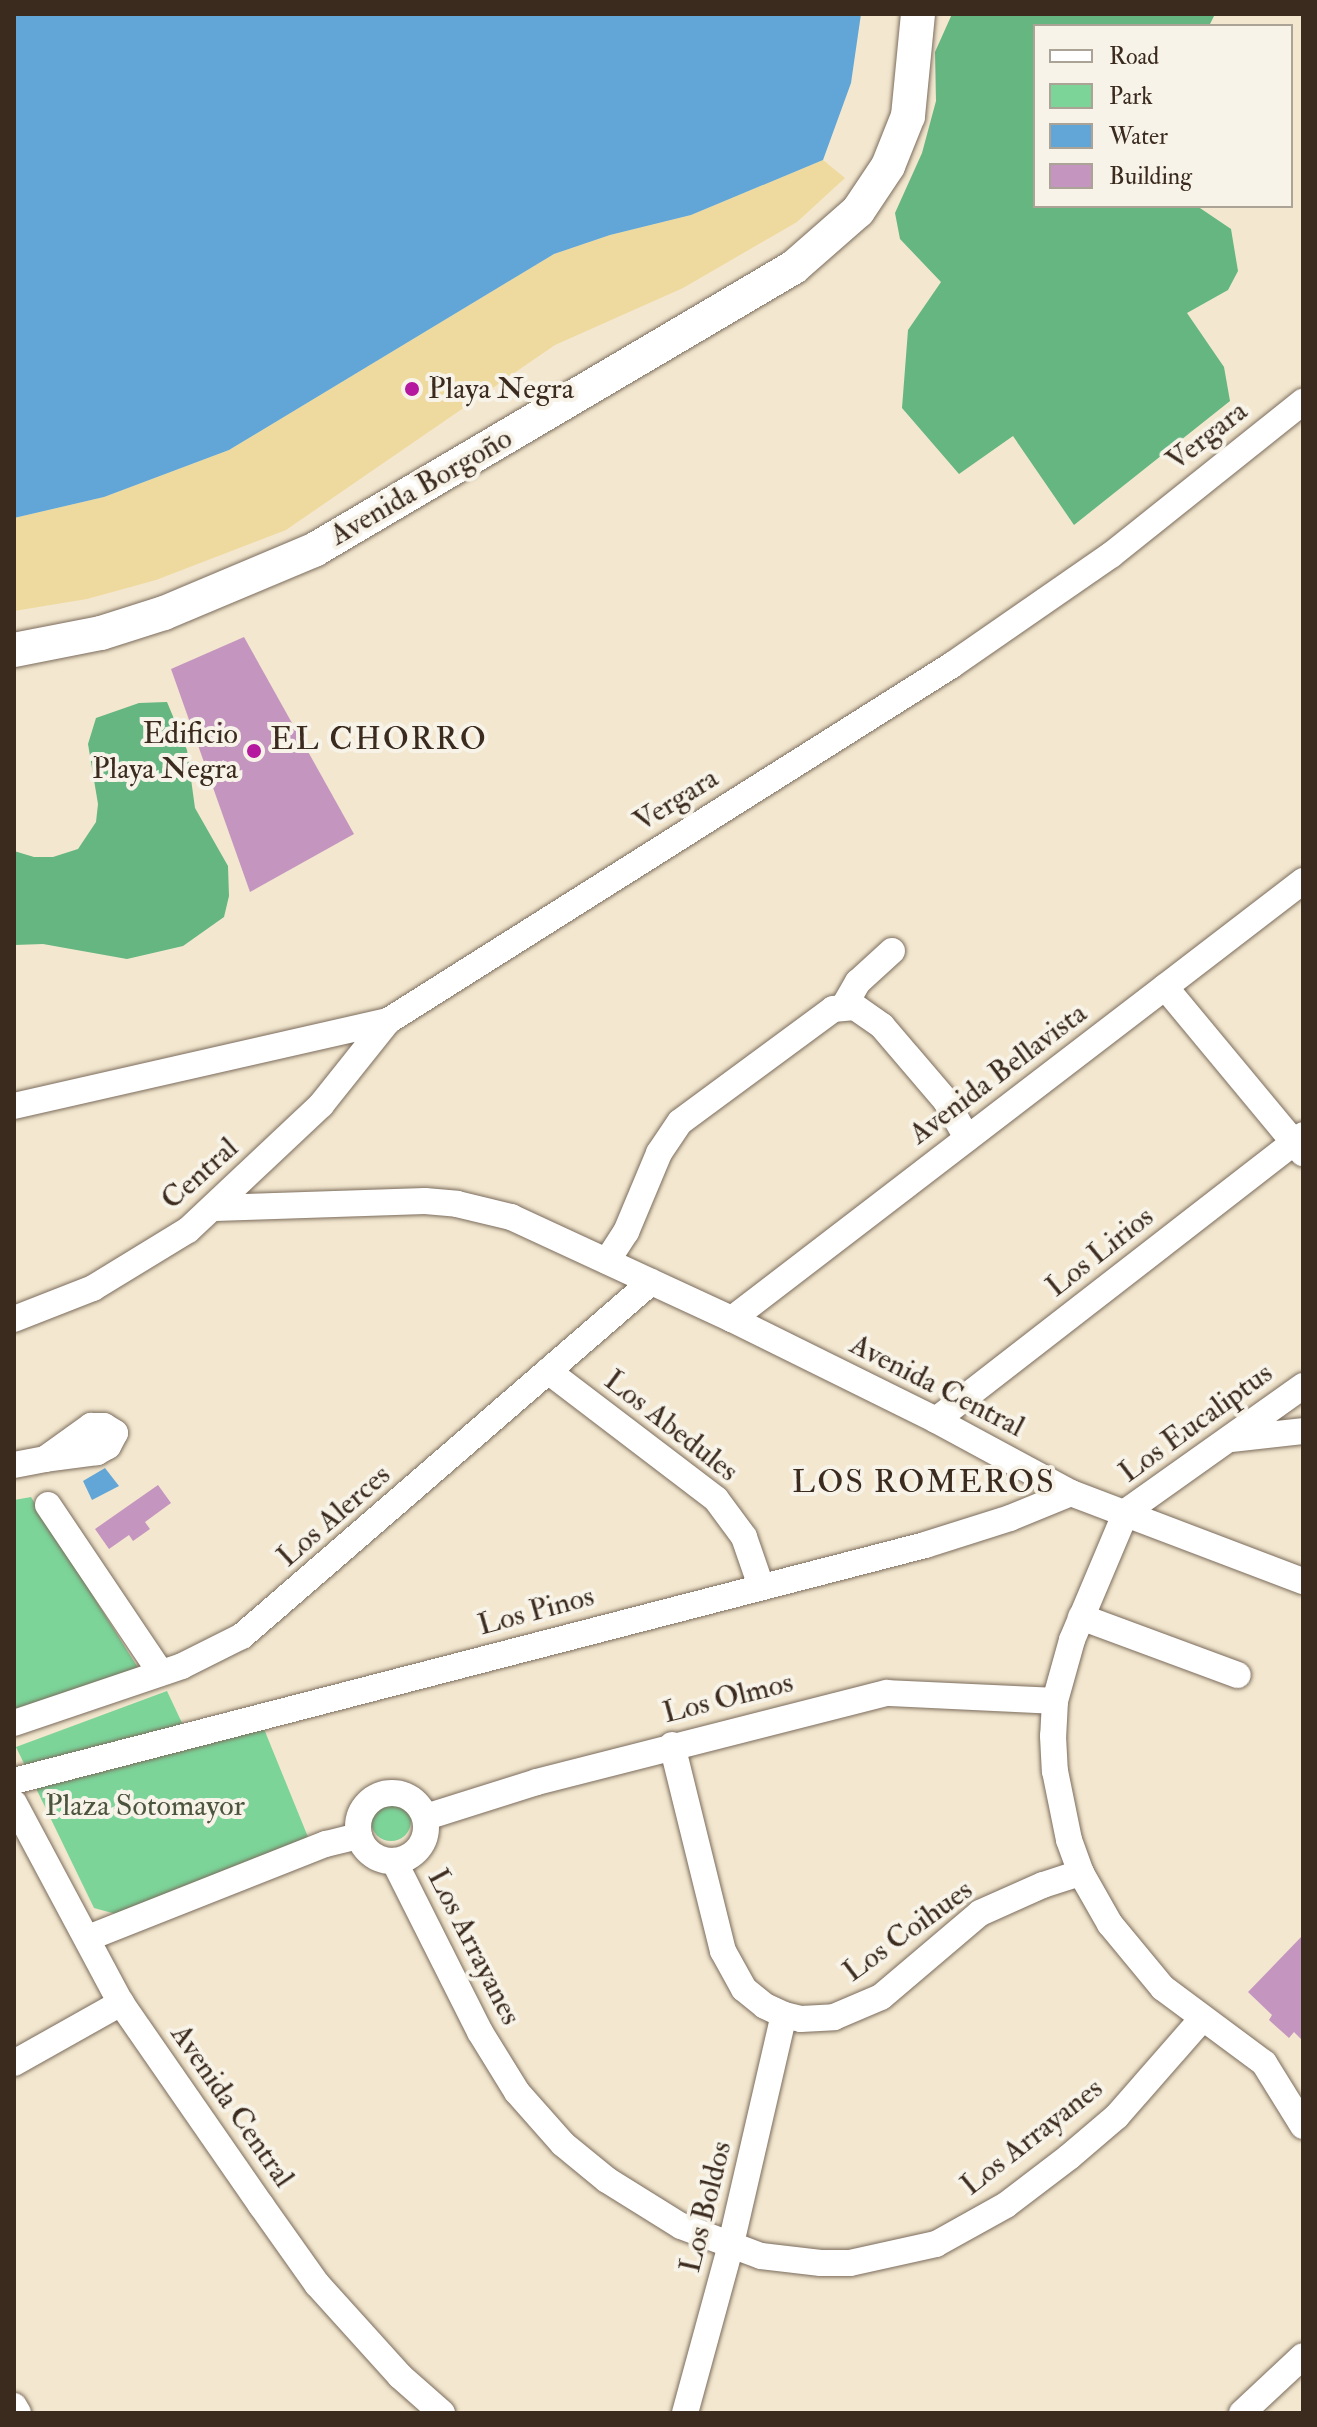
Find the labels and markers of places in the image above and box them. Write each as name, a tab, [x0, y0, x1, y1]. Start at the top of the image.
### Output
place label: Playa Negra	[428, 371, 574, 407]
marker: Playa Negra	[403, 380, 421, 398]
place label: Edificio Playa Negra	[92, 716, 238, 786]
marker: Edificio Playa Negra	[245, 742, 263, 760]

